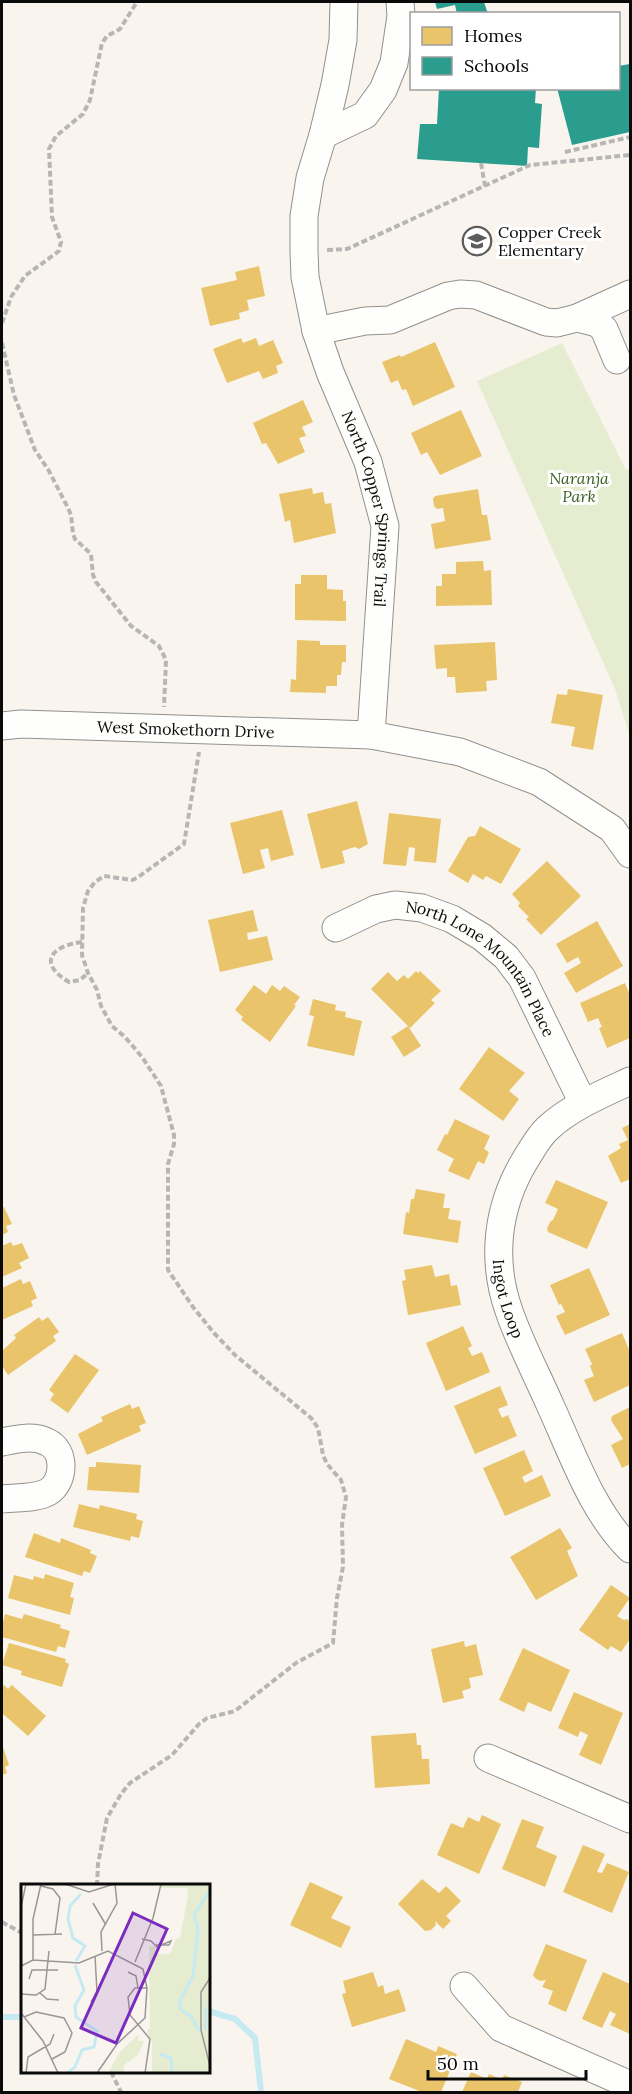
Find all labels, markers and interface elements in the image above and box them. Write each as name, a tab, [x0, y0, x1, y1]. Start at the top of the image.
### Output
legend	[410, 12, 620, 90]
text: Homes	[464, 24, 522, 47]
text: Schools	[464, 54, 529, 77]
place label: Copper Creek Elementary	[498, 222, 602, 260]
school or university icon: Copper Creek Elementary	[461, 225, 493, 257]
street label: North Copper Springs Trail	[337, 408, 395, 608]
park label: Naranja Park	[549, 468, 609, 506]
street label: West Smokethorn Drive	[97, 716, 275, 742]
street label: North Lone Mountain Place	[405, 896, 559, 1040]
street label: Ingot Loop	[489, 1259, 528, 1341]
inset map	[21, 1884, 210, 2073]
scale bar	[428, 2043, 586, 2081]
text: 50 m	[437, 2052, 479, 2075]

